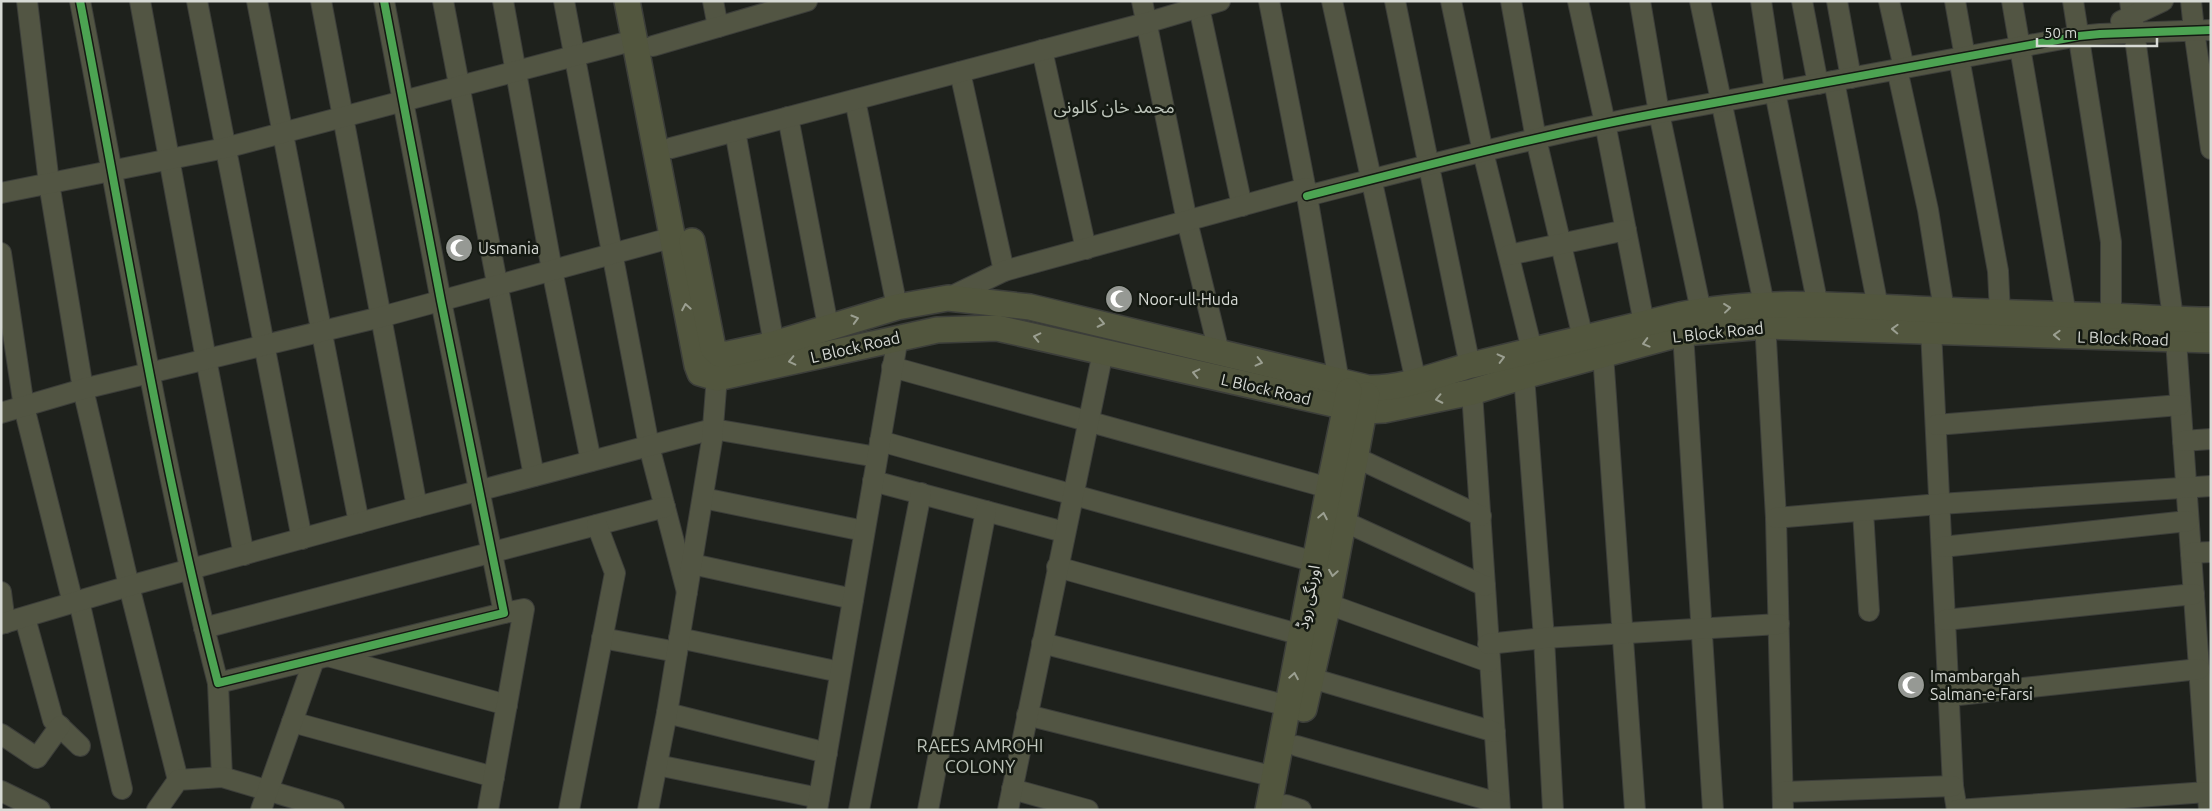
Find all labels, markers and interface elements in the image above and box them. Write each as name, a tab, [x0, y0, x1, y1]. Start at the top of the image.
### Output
scale bar	[2037, 15, 2157, 47]
text: 50 m	[2044, 24, 2077, 41]
district label: محمد خان کالونی	[1053, 96, 1175, 118]
mosque icon: Usmania	[444, 233, 474, 263]
place label: Usmania	[478, 239, 539, 257]
mosque icon: Noor-ull-Huda	[1104, 284, 1134, 314]
place label: Noor-ull-Huda	[1138, 290, 1239, 308]
one-way arrow	[682, 302, 692, 311]
one-way arrow	[1724, 303, 1732, 314]
one-way arrow	[851, 314, 859, 324]
one-way arrow	[1097, 317, 1105, 327]
street label: L Block Road	[1672, 318, 1764, 346]
one-way arrow	[1890, 324, 1898, 335]
street label: L Block Road	[2077, 327, 2169, 349]
street label: L Block Road	[808, 328, 902, 366]
one-way arrow	[2053, 330, 2061, 341]
one-way arrow	[1033, 332, 1042, 343]
one-way arrow	[1643, 337, 1651, 347]
one-way arrow	[1496, 353, 1505, 364]
one-way arrow	[788, 355, 796, 366]
one-way arrow	[1254, 356, 1263, 367]
one-way arrow	[1191, 368, 1200, 379]
street label: L Block Road	[1219, 370, 1313, 408]
one-way arrow	[1434, 393, 1443, 404]
one-way arrow	[1318, 512, 1328, 521]
street label: اورنگی روڈ	[1293, 563, 1324, 631]
one-way arrow	[1328, 569, 1339, 577]
place label: Imambargah Salman-e-Farsi	[1930, 667, 2033, 703]
mosque icon: Imambargah Salman-e-Farsi	[1896, 670, 1926, 700]
one-way arrow	[1288, 672, 1298, 680]
district label: RAEES AMROHI COLONY	[917, 735, 1043, 776]

